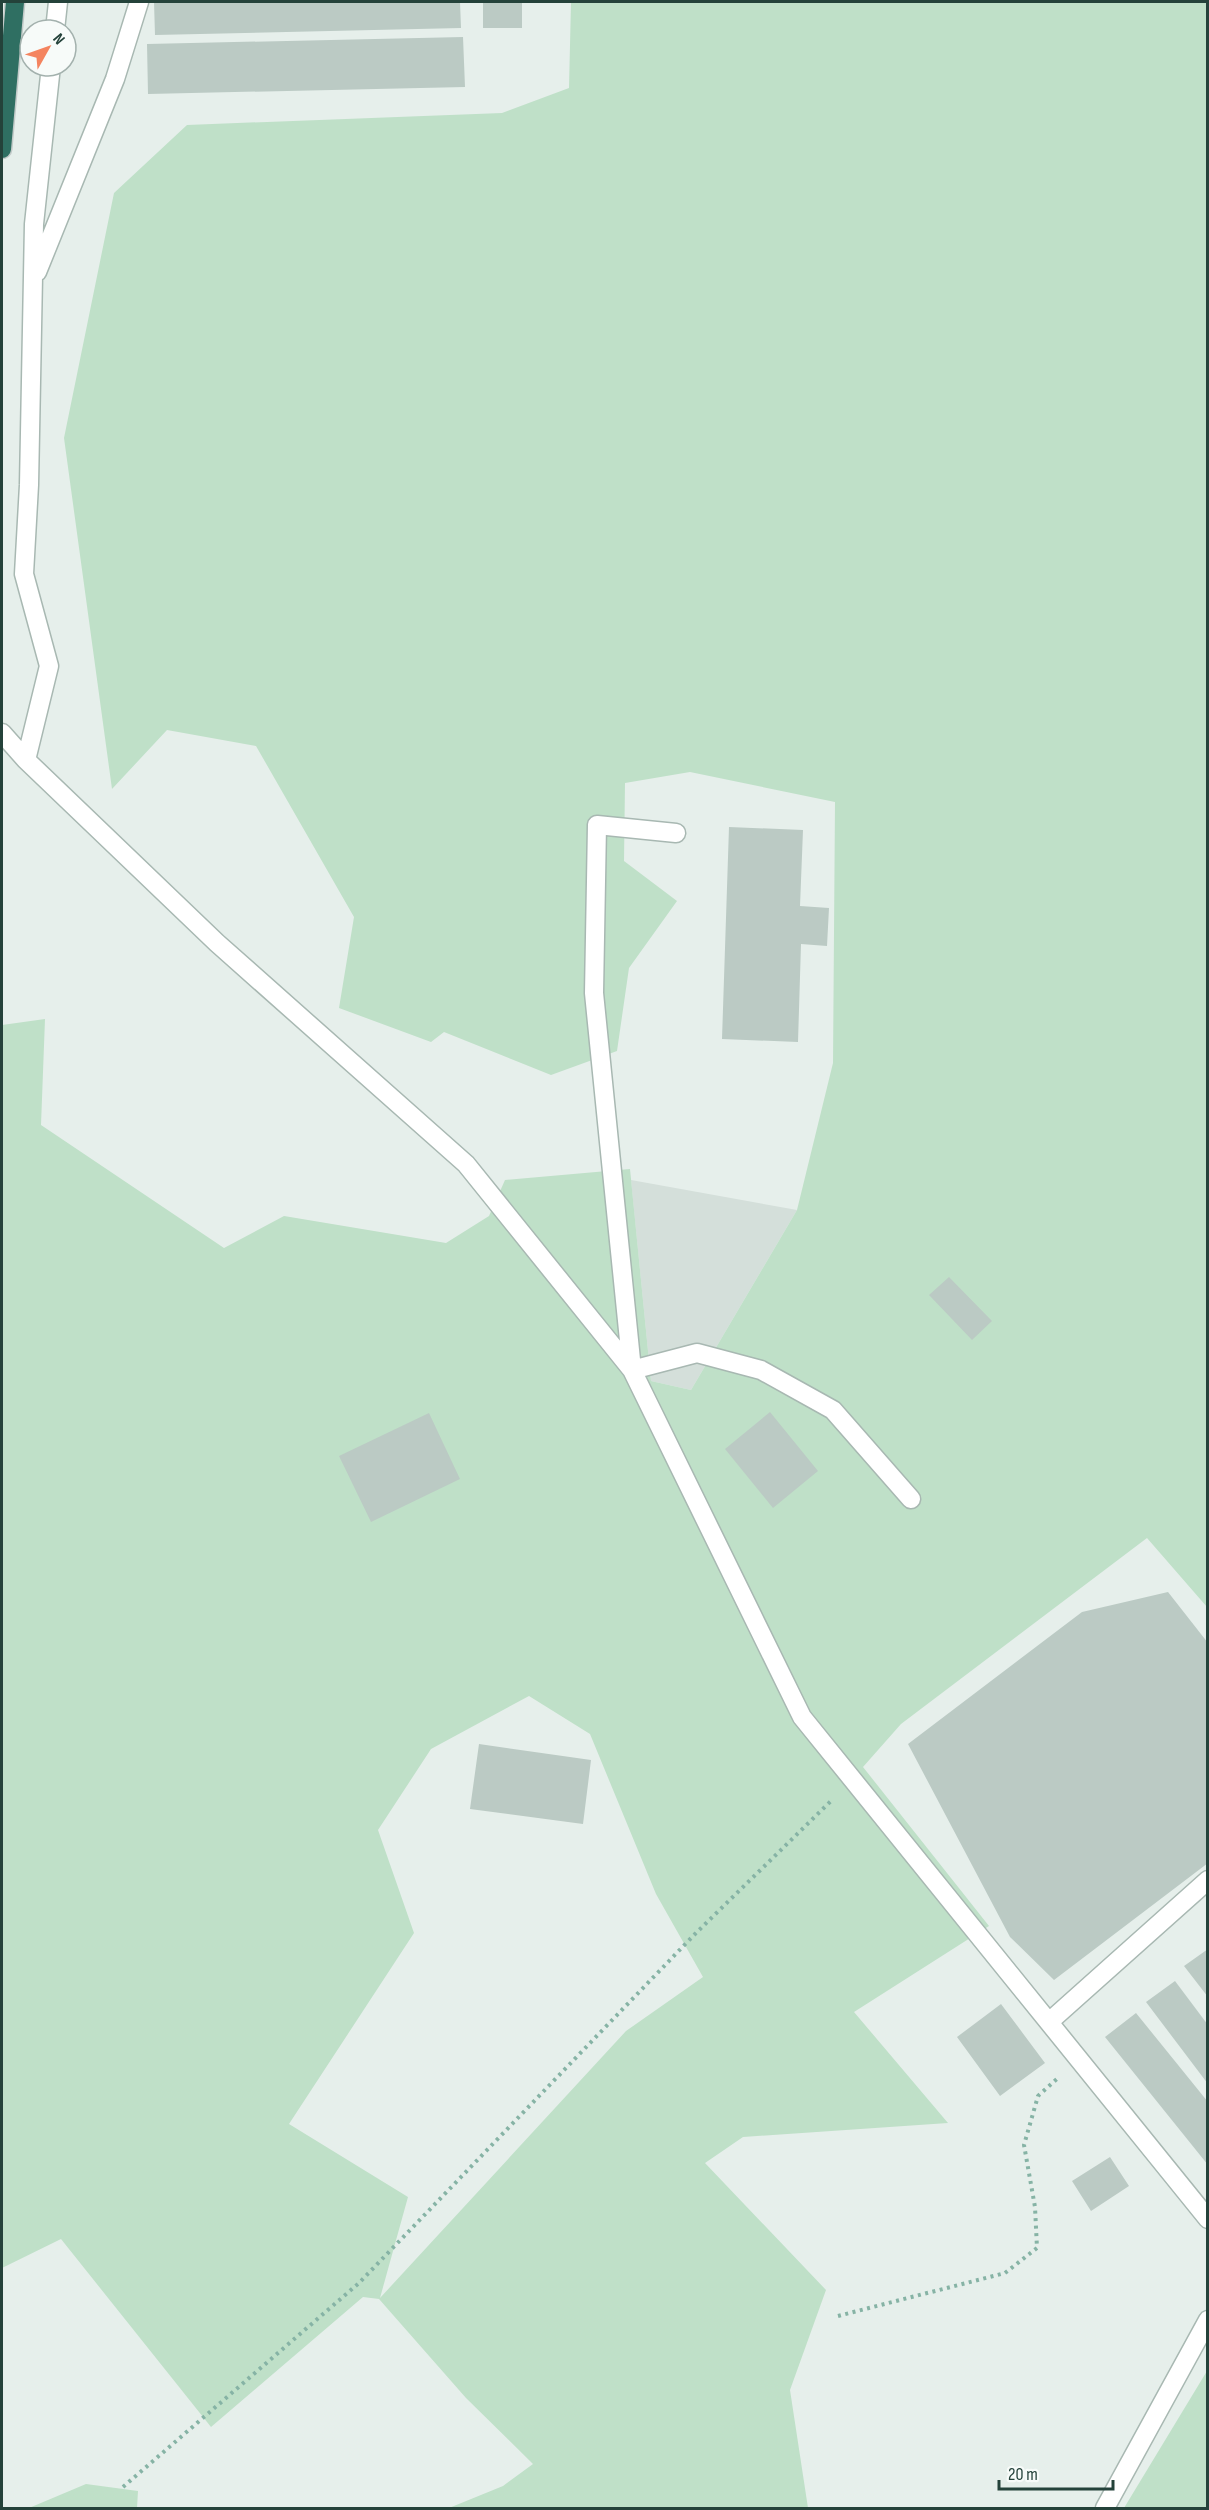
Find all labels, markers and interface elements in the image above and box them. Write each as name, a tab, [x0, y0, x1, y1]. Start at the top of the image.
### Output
north arrow	[18, 18, 78, 78]
text: N	[48, 30, 68, 49]
scale bar	[999, 2453, 1113, 2491]
text: 20 m	[1008, 2464, 1038, 2485]

